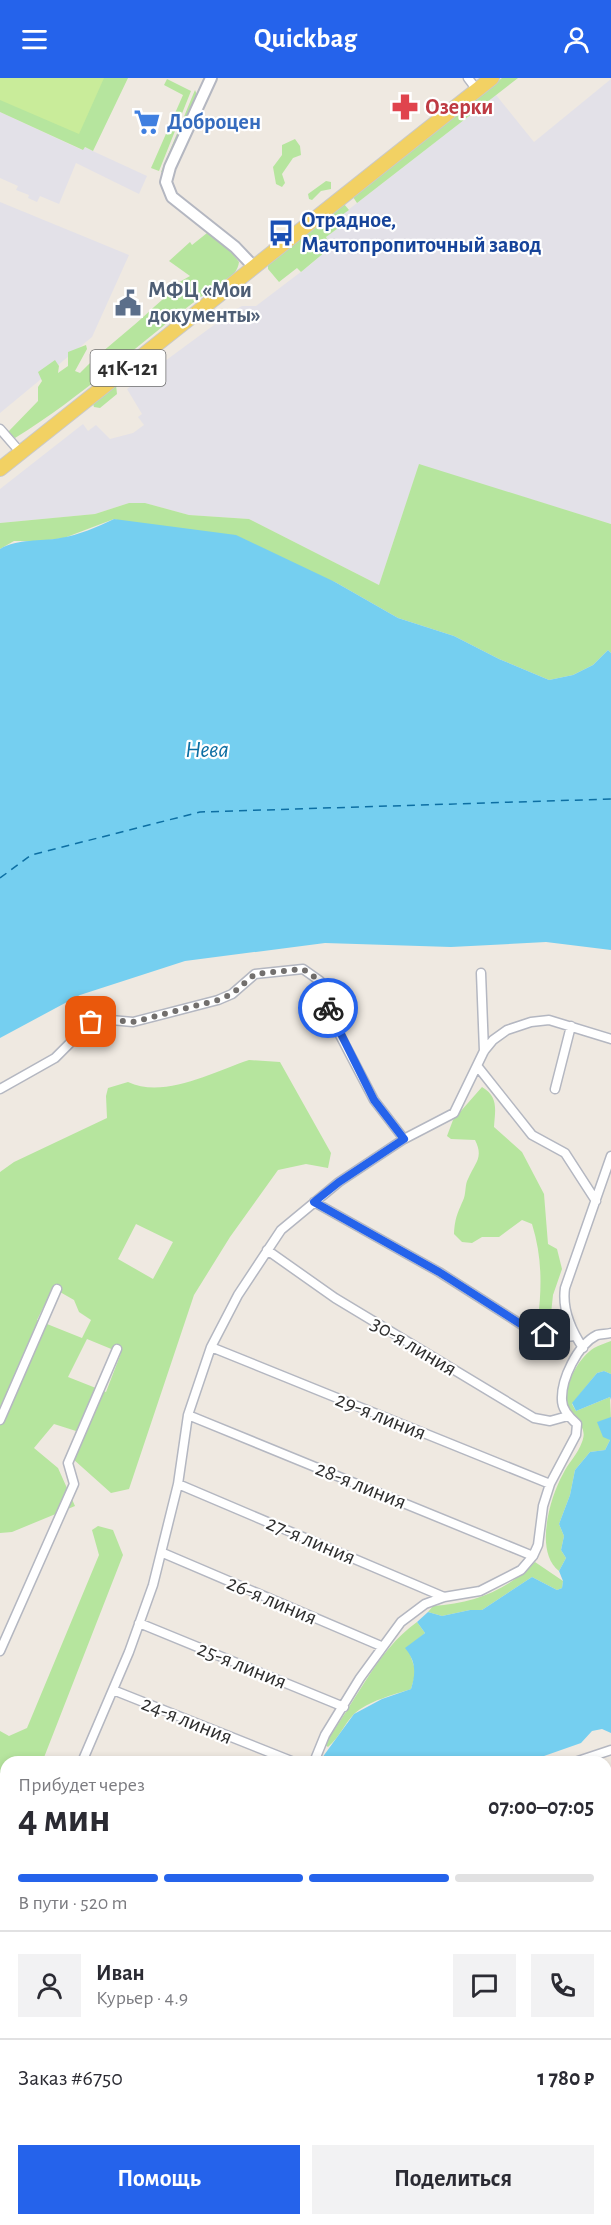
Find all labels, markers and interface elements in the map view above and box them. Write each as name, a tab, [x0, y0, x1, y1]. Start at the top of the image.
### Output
icon: menu	[18, 23, 51, 56]
icon: person	[560, 23, 593, 56]
text: Quickbag	[254, 25, 357, 52]
pharmacy icon: Озерки	[390, 92, 420, 122]
place label: Озерки	[425, 96, 493, 118]
supermarket icon: Доброцен	[132, 107, 162, 137]
place label: Доброцен	[167, 111, 261, 133]
place label: Отрадное, Мачтопропиточный завод	[301, 209, 542, 256]
bus stop icon: Отрадное, Мачтопропиточный завод	[266, 218, 296, 248]
place label: МФЦ «Мои документы»	[148, 279, 261, 327]
public building icon: МФЦ «Мои документы»	[113, 288, 143, 318]
road number: 41К-121	[90, 350, 166, 386]
water label: Нева	[185, 738, 229, 762]
courier	[298, 978, 358, 1038]
icon: bike	[312, 992, 345, 1025]
pin	[65, 996, 116, 1047]
icon: bag	[74, 1005, 107, 1038]
pin	[519, 1309, 570, 1360]
street label: 30-я линия	[367, 1312, 461, 1380]
icon: home	[528, 1318, 561, 1351]
street label: 29-я линия	[333, 1388, 429, 1444]
street label: 28-я линия	[313, 1457, 409, 1513]
street label: 27-я линия	[263, 1511, 359, 1569]
street label: 26-я линия	[224, 1571, 320, 1629]
street label: 25-я линия	[194, 1637, 290, 1693]
street label: 24-я линия	[138, 1692, 236, 1748]
text: Прибудет через	[18, 1775, 145, 1795]
text: 07:00–07:05	[488, 1796, 594, 1818]
text: 4 мин	[18, 1800, 111, 1839]
text: В пути · 520 m	[18, 1893, 128, 1913]
button: person	[18, 1954, 81, 2017]
button: chat	[453, 1954, 516, 2017]
button: phone	[531, 1954, 594, 2017]
text: Иван	[96, 1962, 145, 1984]
text: Курьер · 4.9	[96, 1988, 188, 2008]
text: Заказ #6750	[18, 2067, 123, 2089]
text: 1 780 ₽	[537, 2067, 594, 2089]
button: Помощь	[18, 2145, 300, 2214]
button: Поделиться	[312, 2145, 594, 2214]

